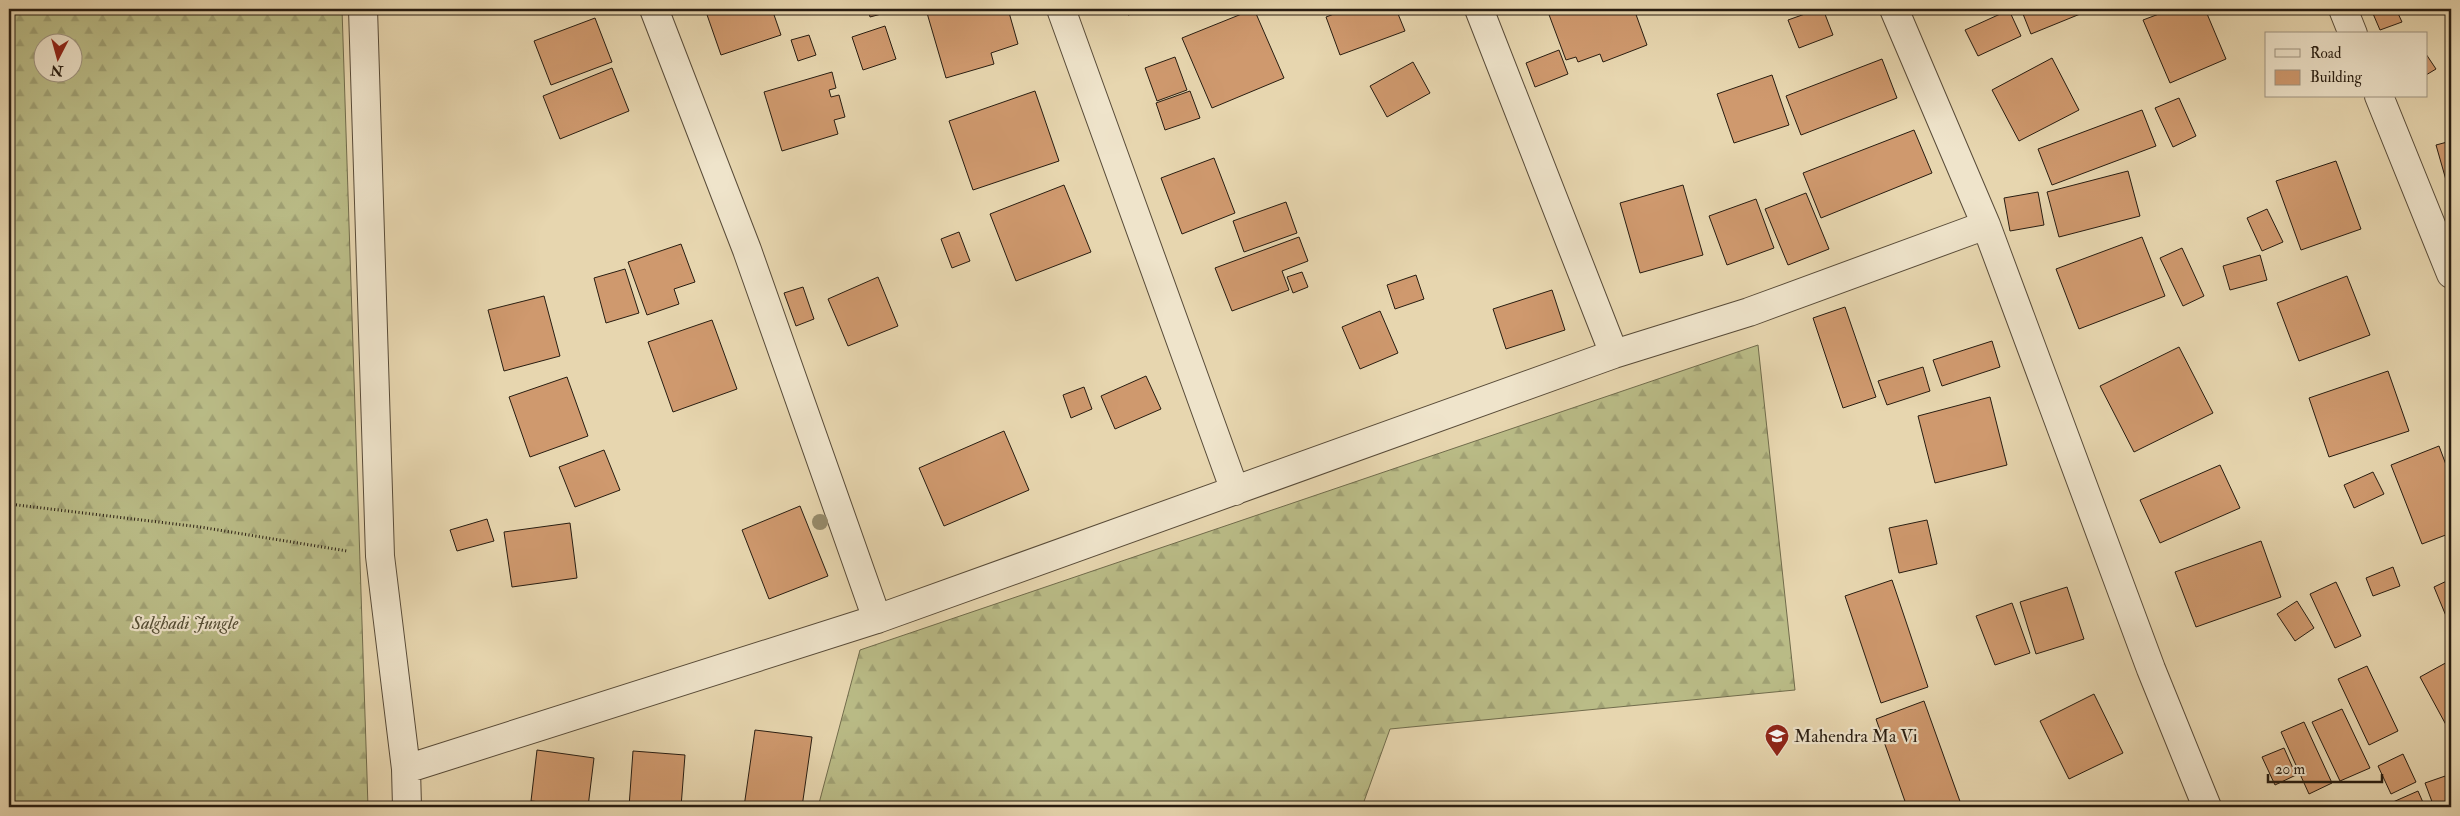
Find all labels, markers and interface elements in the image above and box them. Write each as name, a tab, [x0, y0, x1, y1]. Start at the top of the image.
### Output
north arrow	[32, 32, 82, 82]
legend	[2265, 32, 2428, 98]
text: Road	[2310, 44, 2342, 63]
text: N	[49, 61, 65, 80]
text: Building	[2310, 68, 2362, 87]
park label: Salghadi Jungle	[131, 612, 239, 635]
school or university icon: Mahendra Ma Vi	[1764, 723, 1790, 757]
place label: Mahendra Ma Vi	[1794, 725, 1918, 748]
scale bar	[2268, 751, 2381, 783]
text: 20 m	[2275, 760, 2305, 779]

